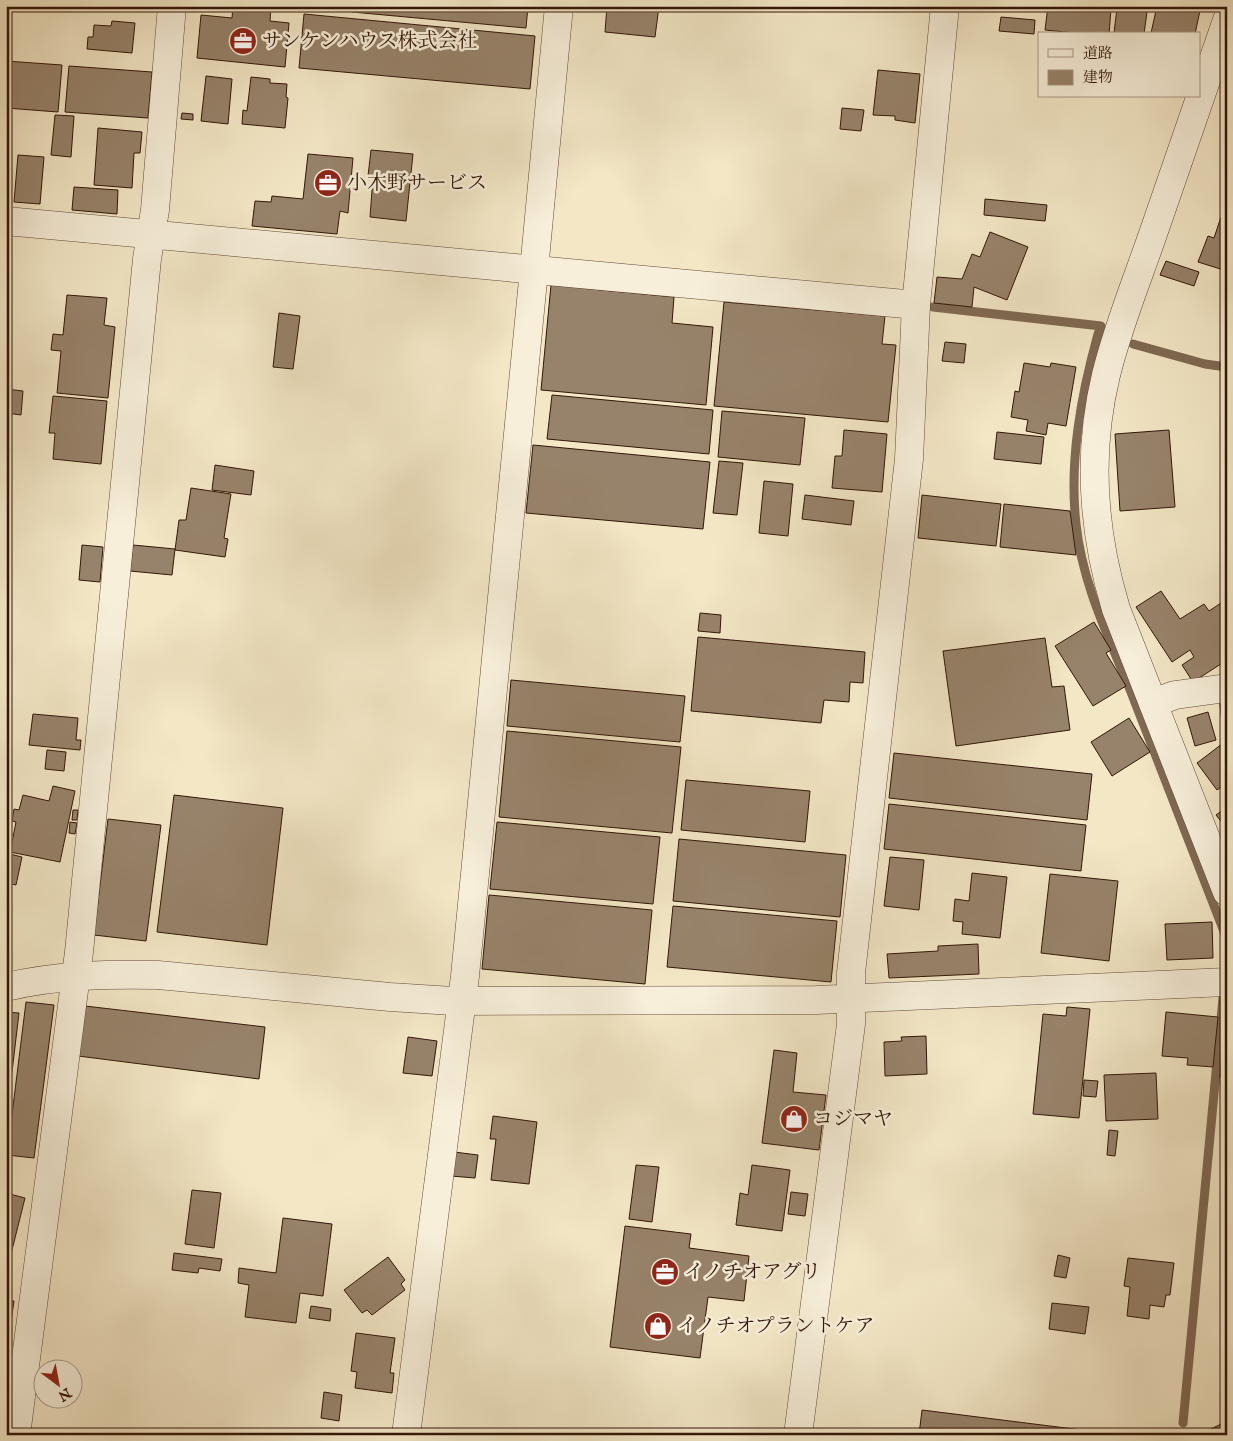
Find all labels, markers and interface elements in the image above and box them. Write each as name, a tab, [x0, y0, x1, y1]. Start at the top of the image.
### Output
office icon: サンケンハウス株式会社	[228, 26, 258, 56]
place label: サンケンハウス株式会社	[262, 29, 478, 54]
legend	[1038, 32, 1200, 98]
text: 道路	[1083, 44, 1113, 63]
text: 建物	[1083, 68, 1113, 87]
office icon: 小木野サービス	[313, 168, 343, 198]
place label: 小木野サービス	[347, 171, 487, 196]
shop icon: コジマヤ	[779, 1104, 809, 1134]
place label: コジマヤ	[813, 1107, 893, 1132]
office icon: イノチオアグリ	[650, 1257, 680, 1287]
place label: イノチオアグリ	[684, 1260, 821, 1285]
shop icon: イノチオプラントケア	[643, 1311, 673, 1341]
place label: イノチオプラントケア	[677, 1314, 874, 1339]
north arrow	[32, 1358, 82, 1408]
text: N	[54, 1383, 75, 1405]

